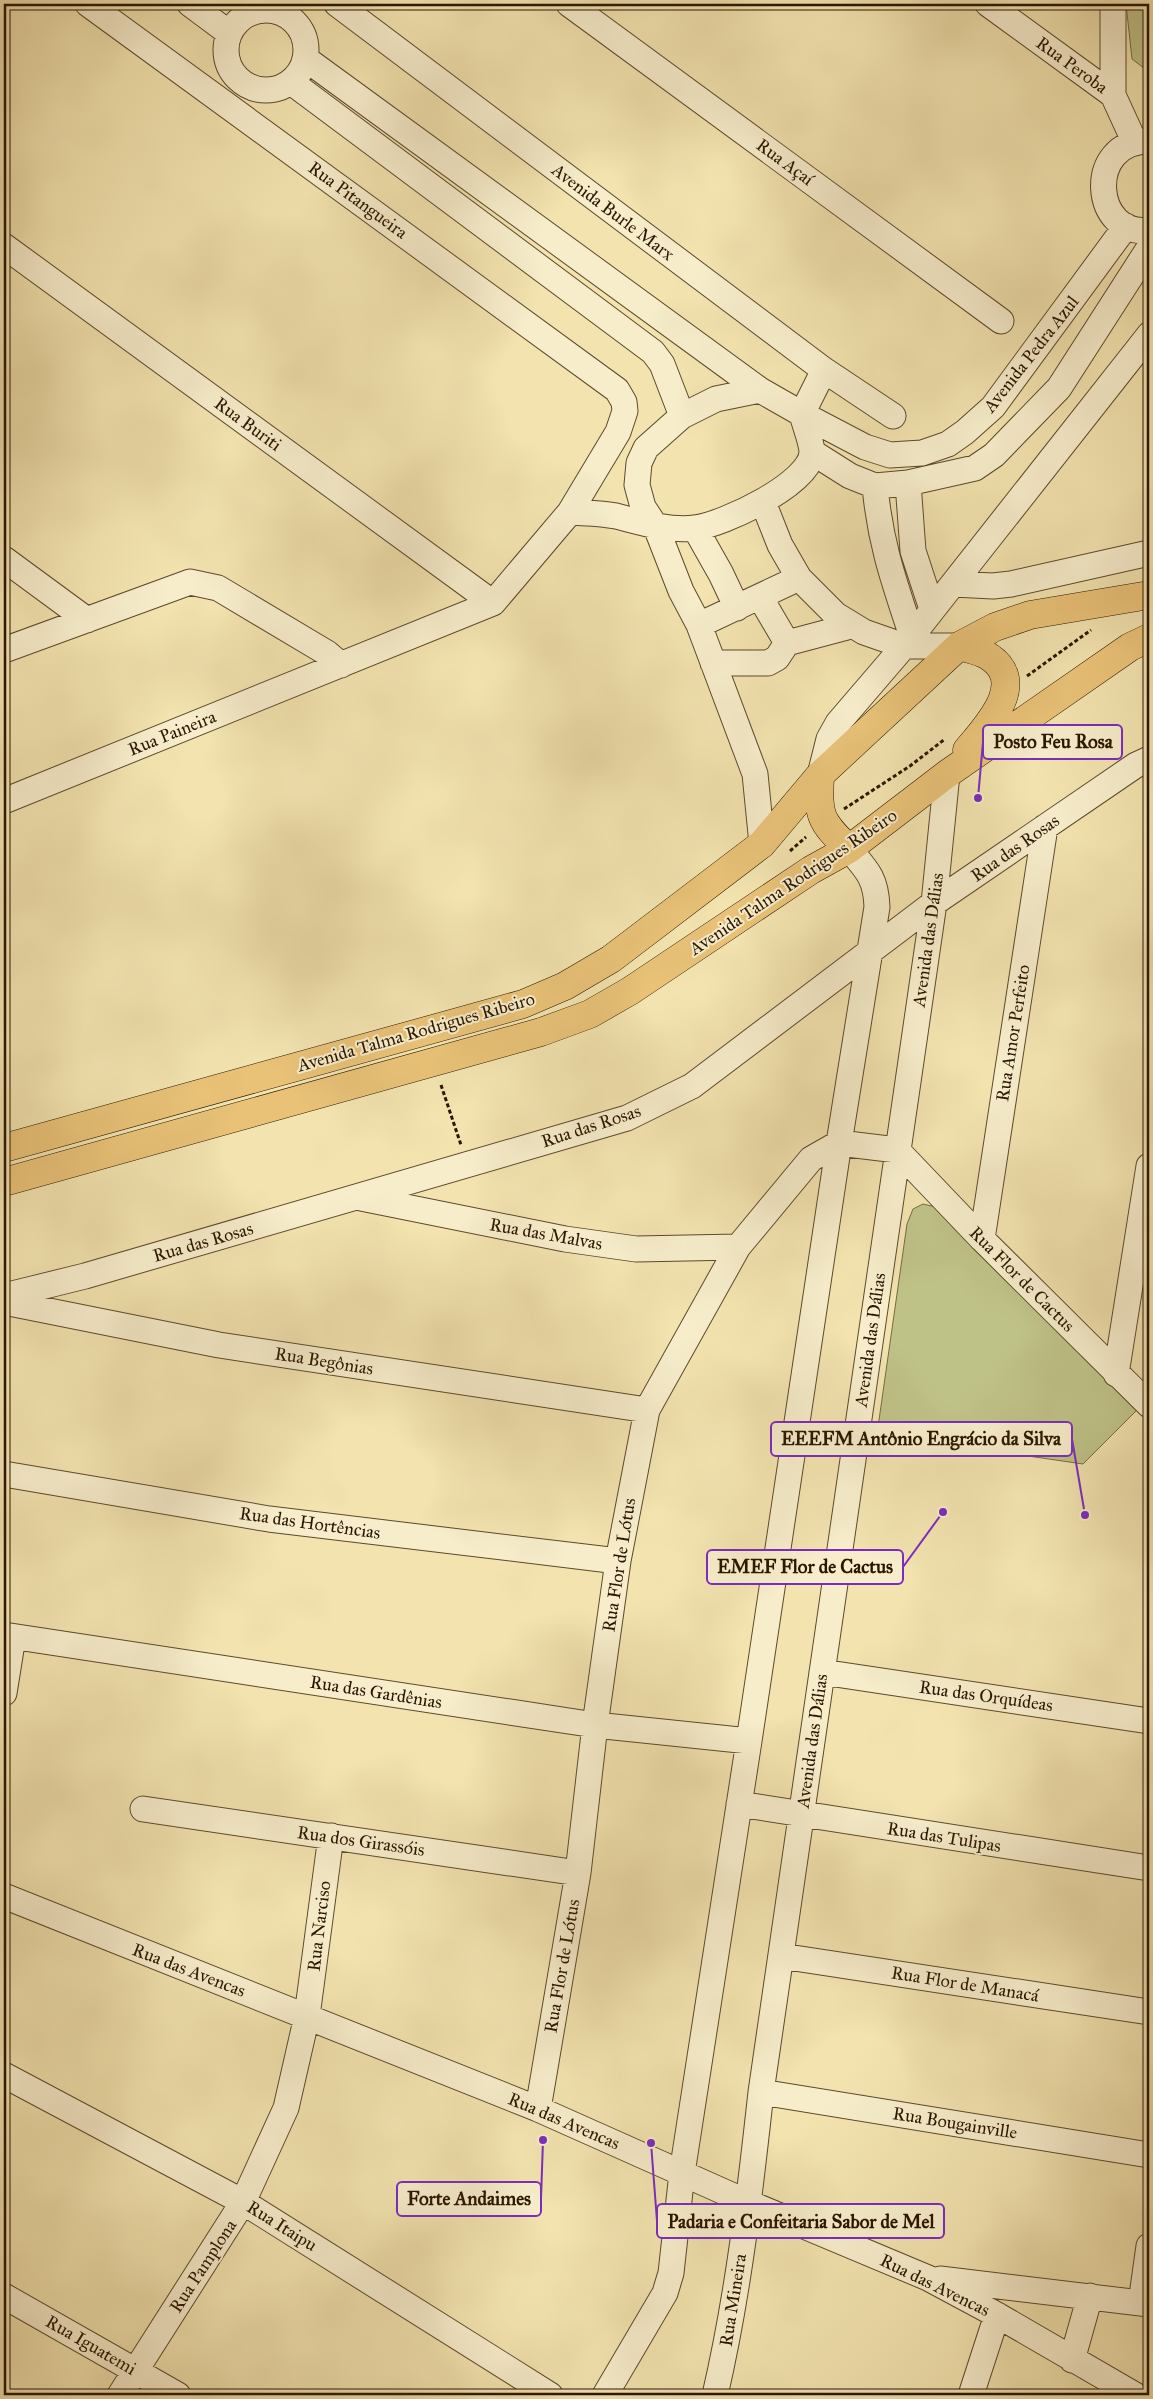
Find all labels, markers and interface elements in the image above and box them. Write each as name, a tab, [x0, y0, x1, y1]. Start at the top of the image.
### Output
street label: Rua Peroba	[1032, 32, 1112, 99]
street label: Rua Açaí	[752, 134, 819, 191]
street label: Rua Pitangueira	[303, 157, 412, 244]
street label: Avenida Burle Marx	[547, 158, 679, 265]
street label: Avenida Pedra Azul	[978, 291, 1083, 418]
street label: Rua Buriti	[210, 392, 286, 456]
street label: Rua Paineira	[125, 705, 219, 761]
callout: Posto Feu Rosa	[983, 725, 1122, 759]
text: Posto Feu Rosa	[993, 730, 1114, 753]
street label: Avenida Talma Rodrigues Ribeiro	[684, 804, 902, 961]
street label: Rua das Rosas	[966, 809, 1064, 887]
street label: Avenida das Dálias	[908, 871, 948, 1010]
street label: Rua Amor Perfeito	[991, 963, 1035, 1103]
street label: Avenida Talma Rodrigues Ribeiro	[294, 988, 538, 1078]
street label: Rua das Rosas	[539, 1100, 643, 1152]
street label: Rua das Malvas	[488, 1213, 604, 1255]
street label: Rua das Rosas	[150, 1217, 256, 1267]
street label: Rua Flor de Cactus	[965, 1222, 1079, 1336]
street label: Avenida das Dálias	[850, 1271, 890, 1410]
street label: Rua Begônias	[273, 1342, 375, 1381]
callout: EEEFM Antônio Engrácio da Silva	[771, 1422, 1072, 1456]
text: EEEFM Antônio Engrácio da Silva	[781, 1427, 1062, 1451]
street label: Rua Flor de Lótus	[598, 1496, 640, 1634]
street label: Rua das Hortências	[238, 1502, 382, 1544]
callout: EMEF Flor de Cactus	[707, 1550, 903, 1584]
text: EMEF Flor de Cactus	[717, 1555, 893, 1578]
street label: Rua das Gardênias	[308, 1671, 444, 1713]
street label: Avenida das Dálias	[792, 1672, 832, 1811]
street label: Rua das Orquídeas	[918, 1676, 1054, 1717]
street label: Rua das Tulipas	[885, 1817, 1003, 1857]
street label: Rua dos Girassóis	[296, 1821, 426, 1861]
street label: Rua Narciso	[303, 1879, 335, 1973]
street label: Rua Flor de Lótus	[539, 1897, 585, 2035]
street label: Rua das Avencas	[129, 1938, 249, 2002]
street label: Rua Flor de Manacá	[890, 1961, 1041, 2007]
street label: Rua das Avencas	[505, 2088, 623, 2154]
street label: Rua Bougainville	[891, 2102, 1019, 2145]
callout: Forte Andaimes	[397, 2182, 541, 2216]
text: Forte Andaimes	[407, 2187, 531, 2210]
street label: Rua Itaipu	[243, 2196, 321, 2256]
callout: Padaria e Confeitaria Sabor de Mel	[657, 2204, 944, 2238]
text: Padaria e Confeitaria Sabor de Mel	[667, 2210, 935, 2233]
street label: Rua Pamplona	[165, 2215, 241, 2317]
street label: Rua das Avencas	[876, 2249, 994, 2321]
street label: Rua Mineira	[715, 2252, 751, 2348]
street label: Rua Iguatemi	[41, 2310, 140, 2381]

